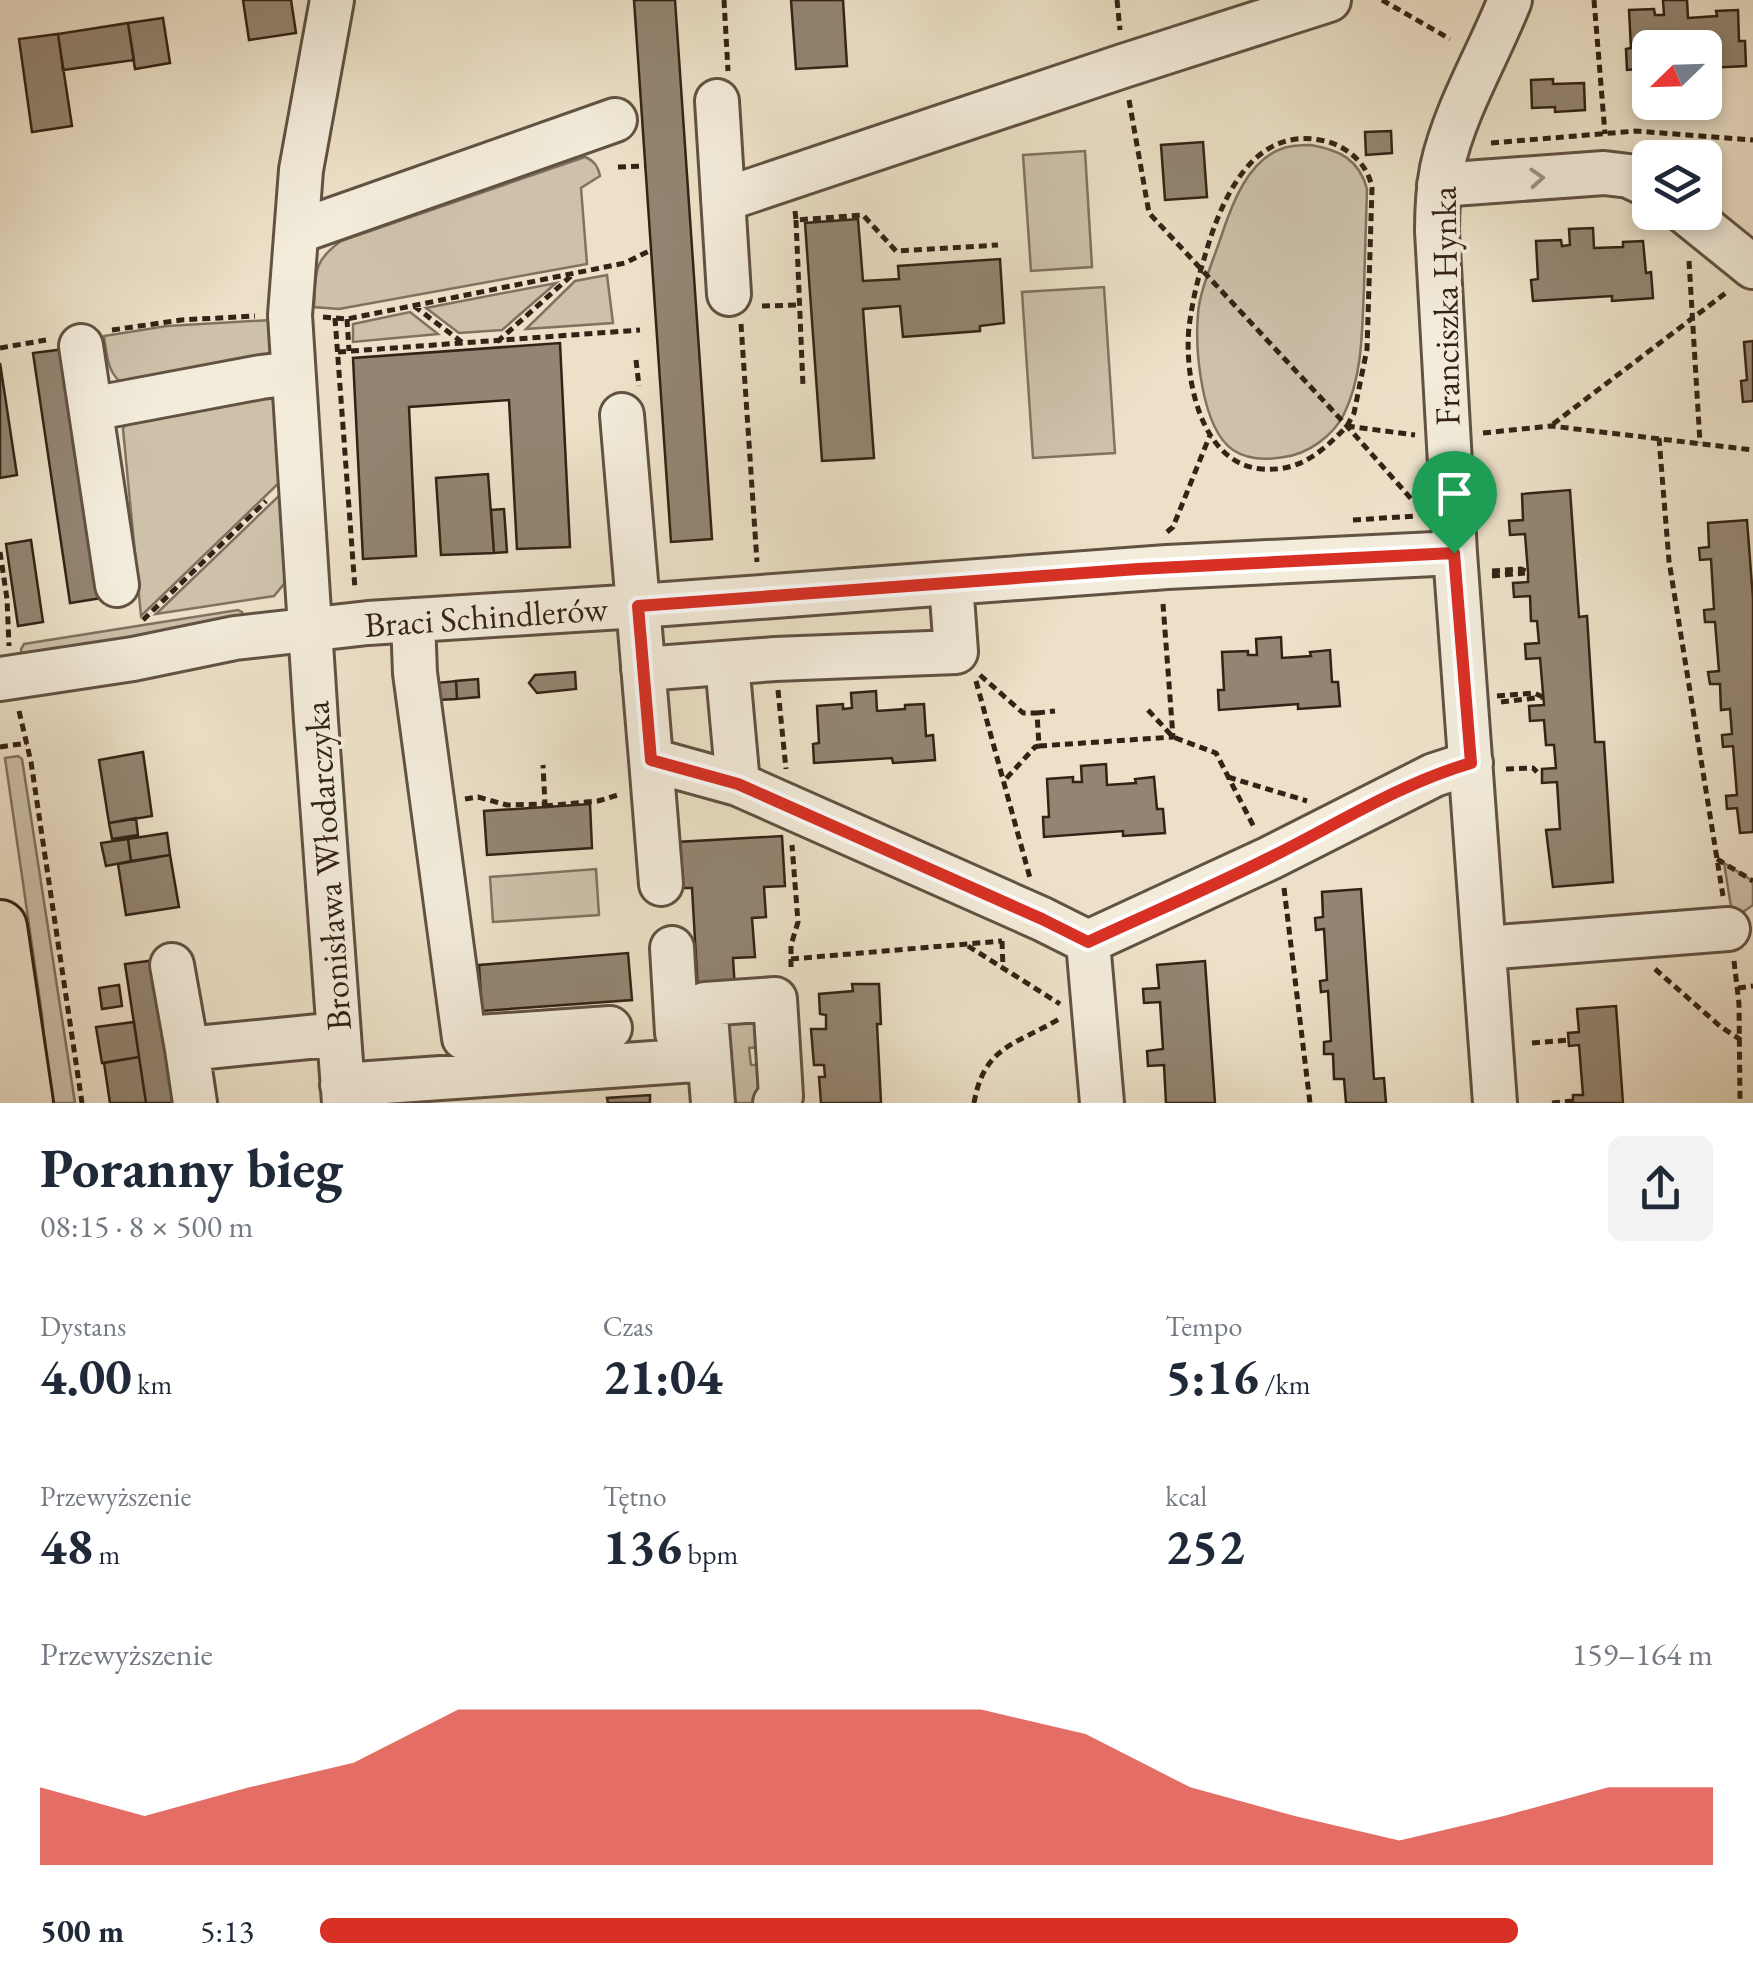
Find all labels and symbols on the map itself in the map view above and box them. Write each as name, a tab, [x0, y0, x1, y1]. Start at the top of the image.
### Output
north arrow	[1632, 30, 1722, 120]
one-way arrow	[1529, 168, 1545, 190]
street label: Franciszka Hynka	[1420, 186, 1470, 426]
pin	[1412, 451, 1497, 554]
street label: Braci Schindlerów	[363, 585, 610, 647]
street label: Bronisława Włodarczyka	[293, 700, 361, 1032]

